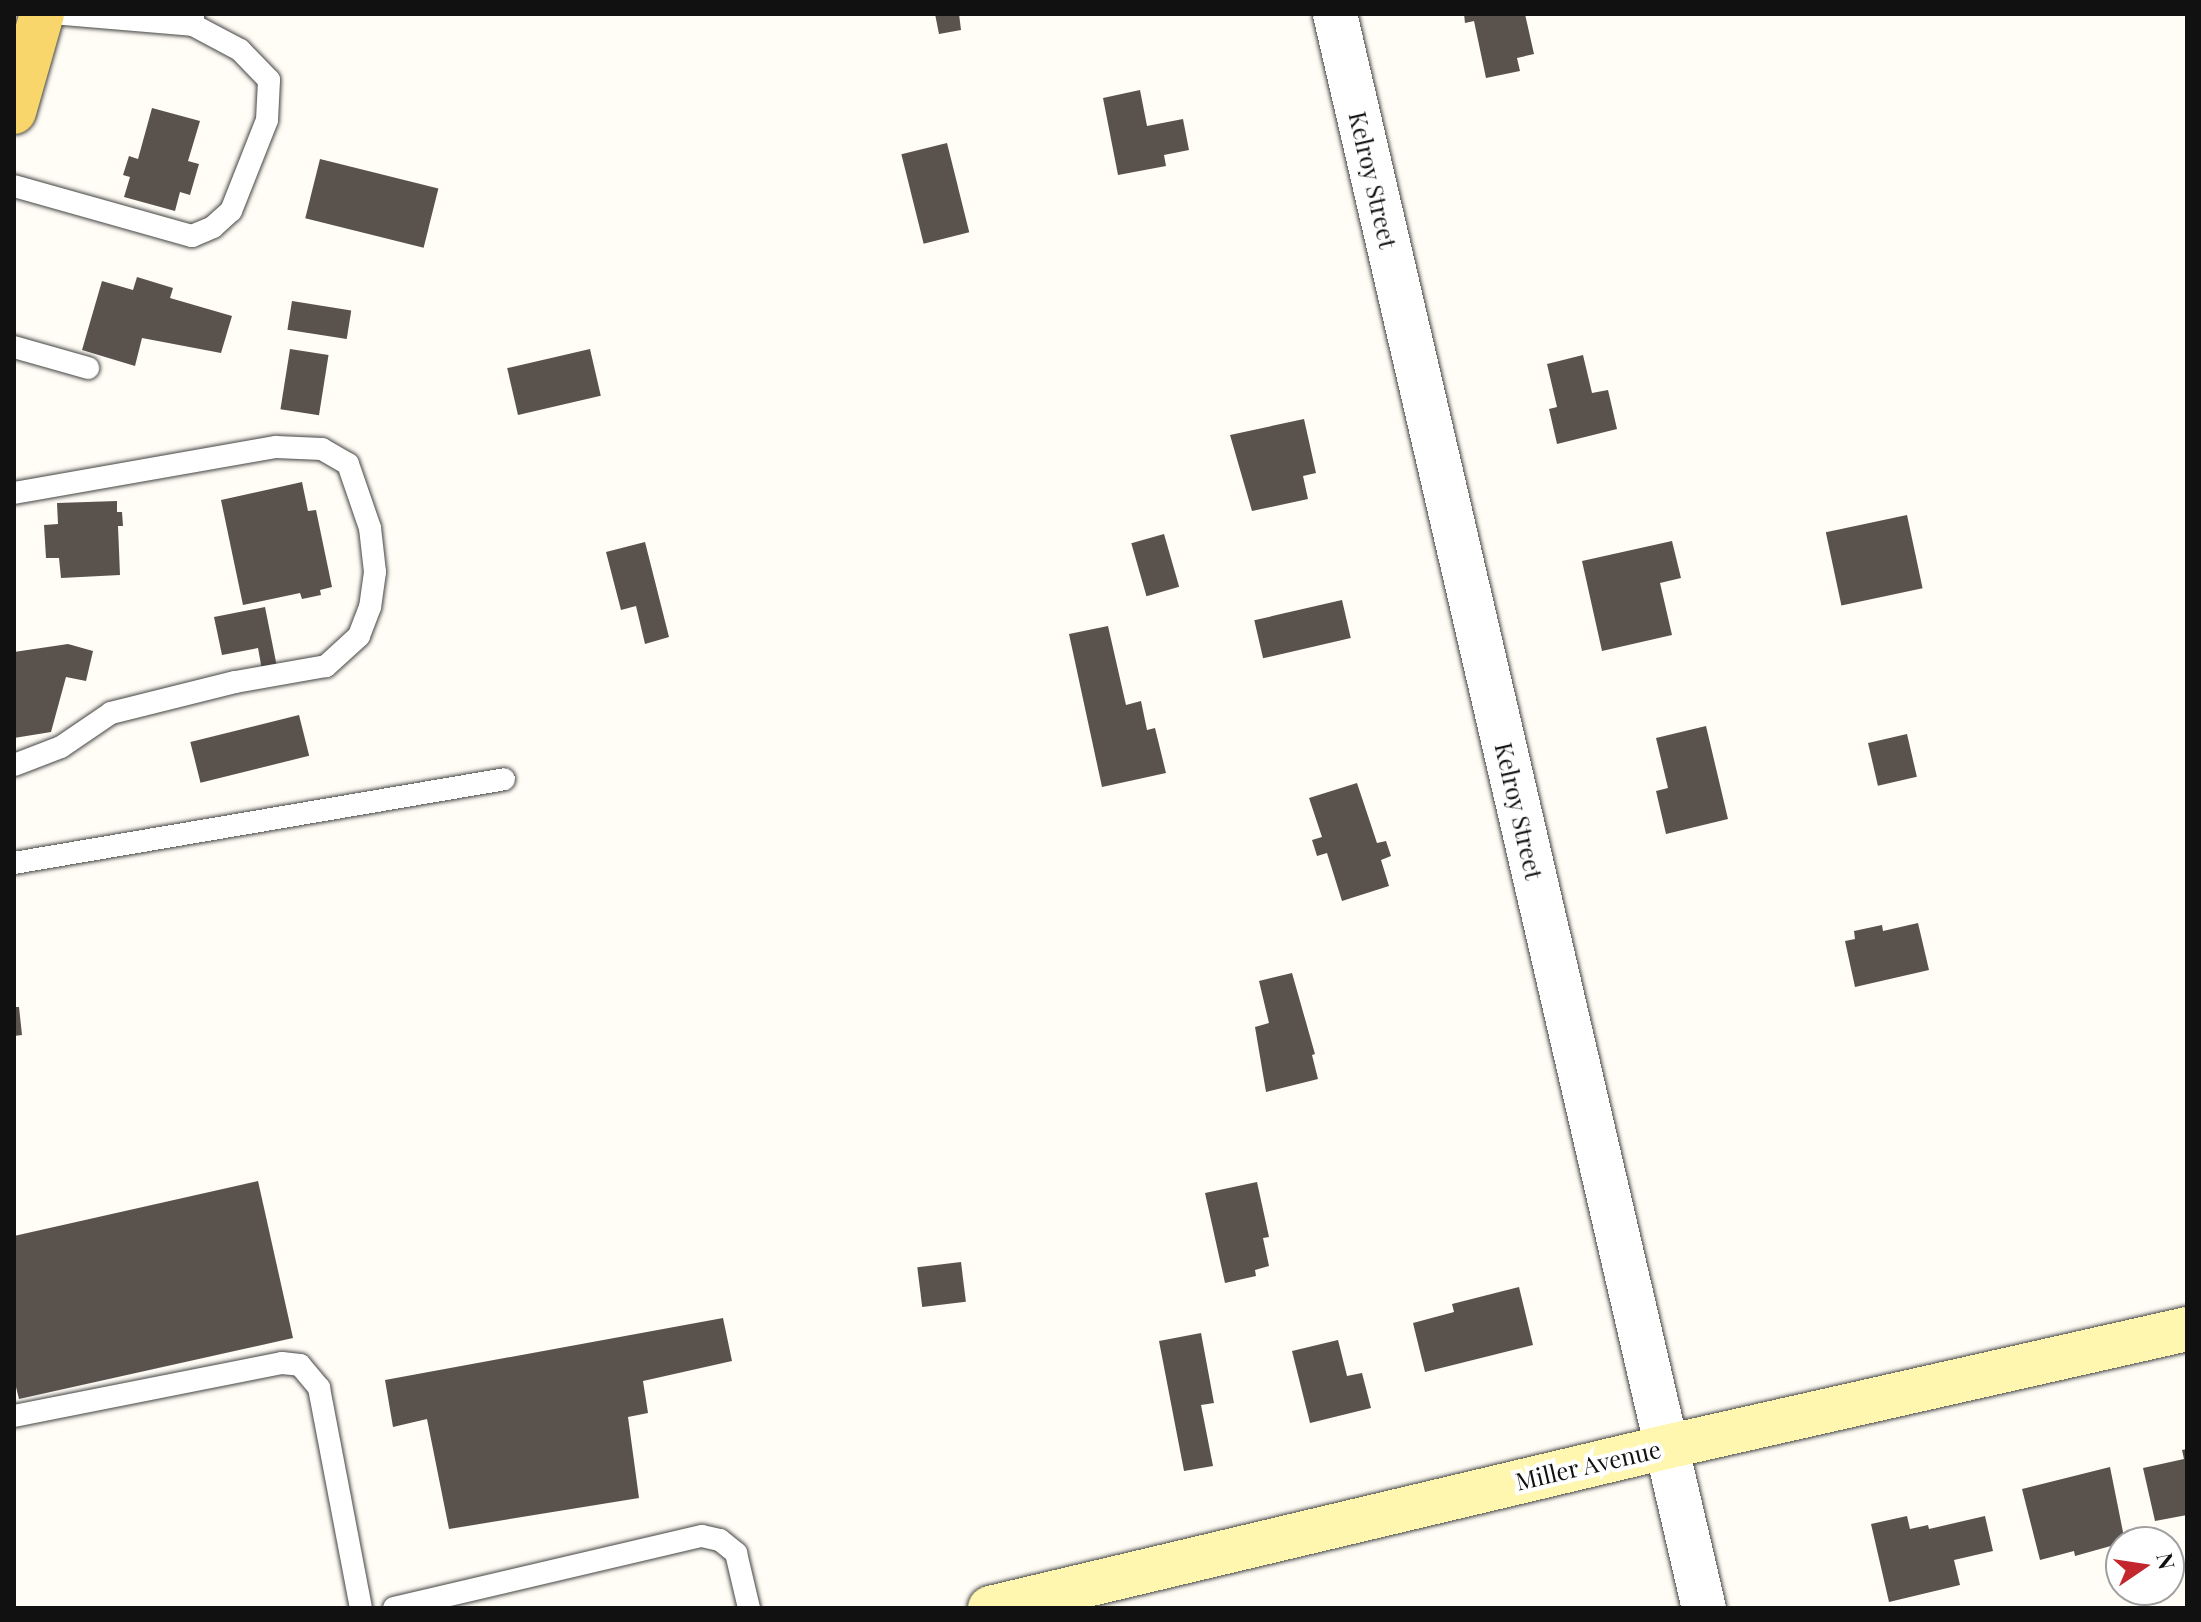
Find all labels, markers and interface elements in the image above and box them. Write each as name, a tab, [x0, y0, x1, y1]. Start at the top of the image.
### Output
street label: Kelroy Street	[1343, 108, 1403, 252]
street label: Kelroy Street	[1489, 739, 1549, 883]
street label: Miller Avenue	[1512, 1434, 1664, 1496]
north arrow	[2105, 1526, 2185, 1606]
text: N	[2150, 1550, 2183, 1572]

